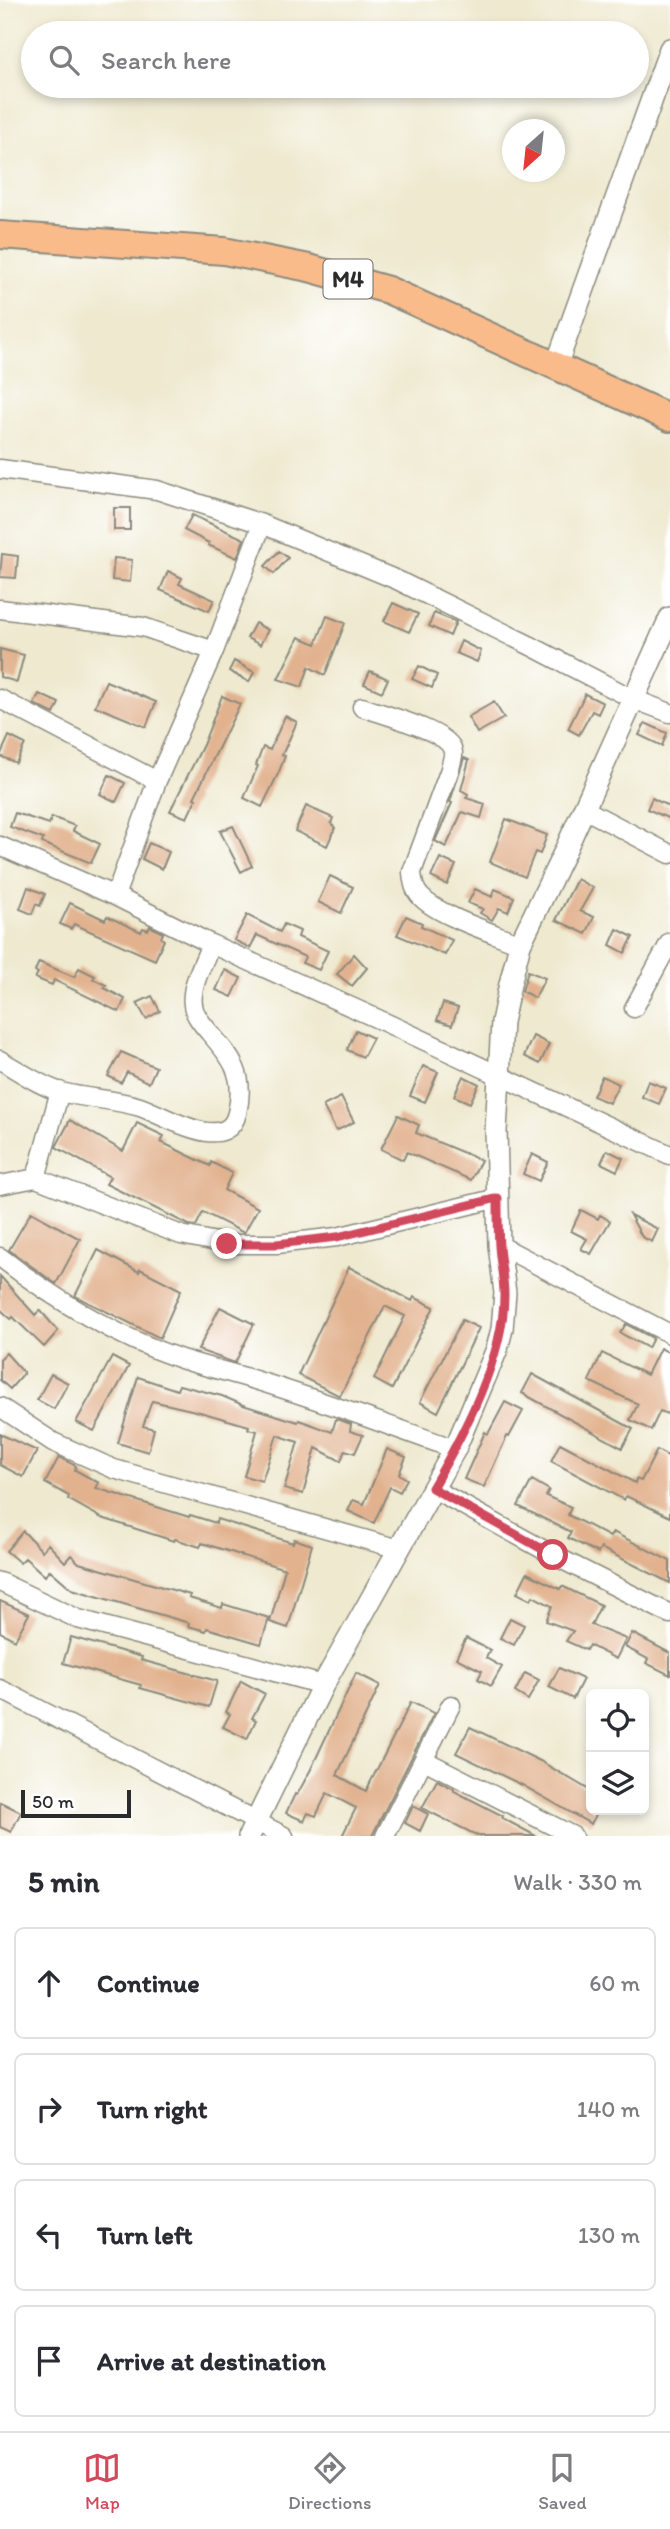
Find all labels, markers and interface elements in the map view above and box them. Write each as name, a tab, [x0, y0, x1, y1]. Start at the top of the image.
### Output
search box	[21, 21, 649, 98]
icon: search	[45, 41, 83, 79]
text: Search here	[101, 44, 231, 76]
north arrow	[502, 119, 565, 182]
road number: M4	[324, 260, 372, 298]
route end	[211, 1228, 242, 1259]
route start	[537, 1539, 568, 1570]
map controls	[586, 1689, 649, 1815]
button: locate	[586, 1689, 649, 1752]
button: layers	[586, 1752, 649, 1815]
scale bar	[21, 1787, 131, 1819]
text: 50 m	[32, 1790, 74, 1813]
text: 5 min	[28, 1863, 99, 1900]
text: Walk · 330 m	[513, 1868, 642, 1896]
icon: ahead	[30, 1964, 68, 2002]
text: Continue	[97, 1967, 200, 1999]
text: 60 m	[589, 1969, 640, 1997]
icon: right	[30, 2090, 68, 2128]
text: Turn right	[97, 2093, 208, 2125]
text: 140 m	[577, 2095, 640, 2123]
icon: left	[30, 2216, 68, 2254]
text: Turn left	[97, 2219, 193, 2251]
text: 130 m	[578, 2221, 640, 2249]
icon: arrive	[30, 2342, 68, 2380]
text: Arrive at destination	[97, 2345, 326, 2377]
tab: Map	[83, 2449, 121, 2514]
tab: Directions	[288, 2449, 372, 2514]
tab: Saved	[538, 2449, 587, 2514]

